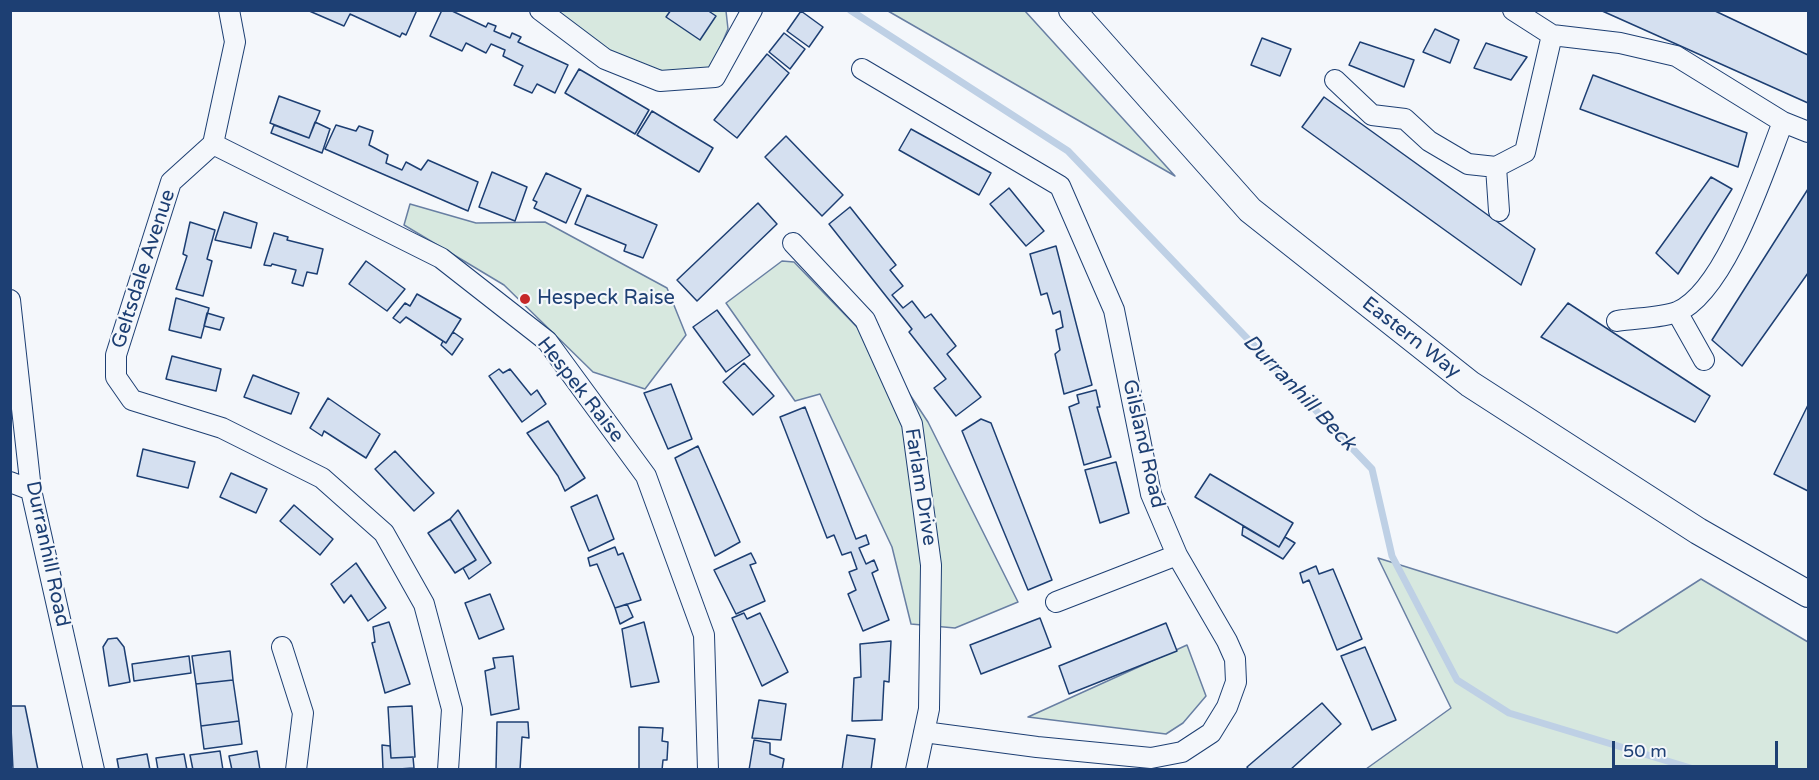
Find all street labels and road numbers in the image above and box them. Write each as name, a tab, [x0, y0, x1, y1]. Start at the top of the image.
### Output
street label: Geltsdale Avenue	[107, 187, 181, 351]
street label: Eastern Way	[1357, 292, 1465, 384]
street label: Hespek Raise	[531, 333, 629, 447]
street label: Gilsland Road	[1117, 377, 1169, 511]
street label: Farlam Drive	[899, 427, 941, 547]
street label: Durranhill Road	[20, 479, 74, 629]

